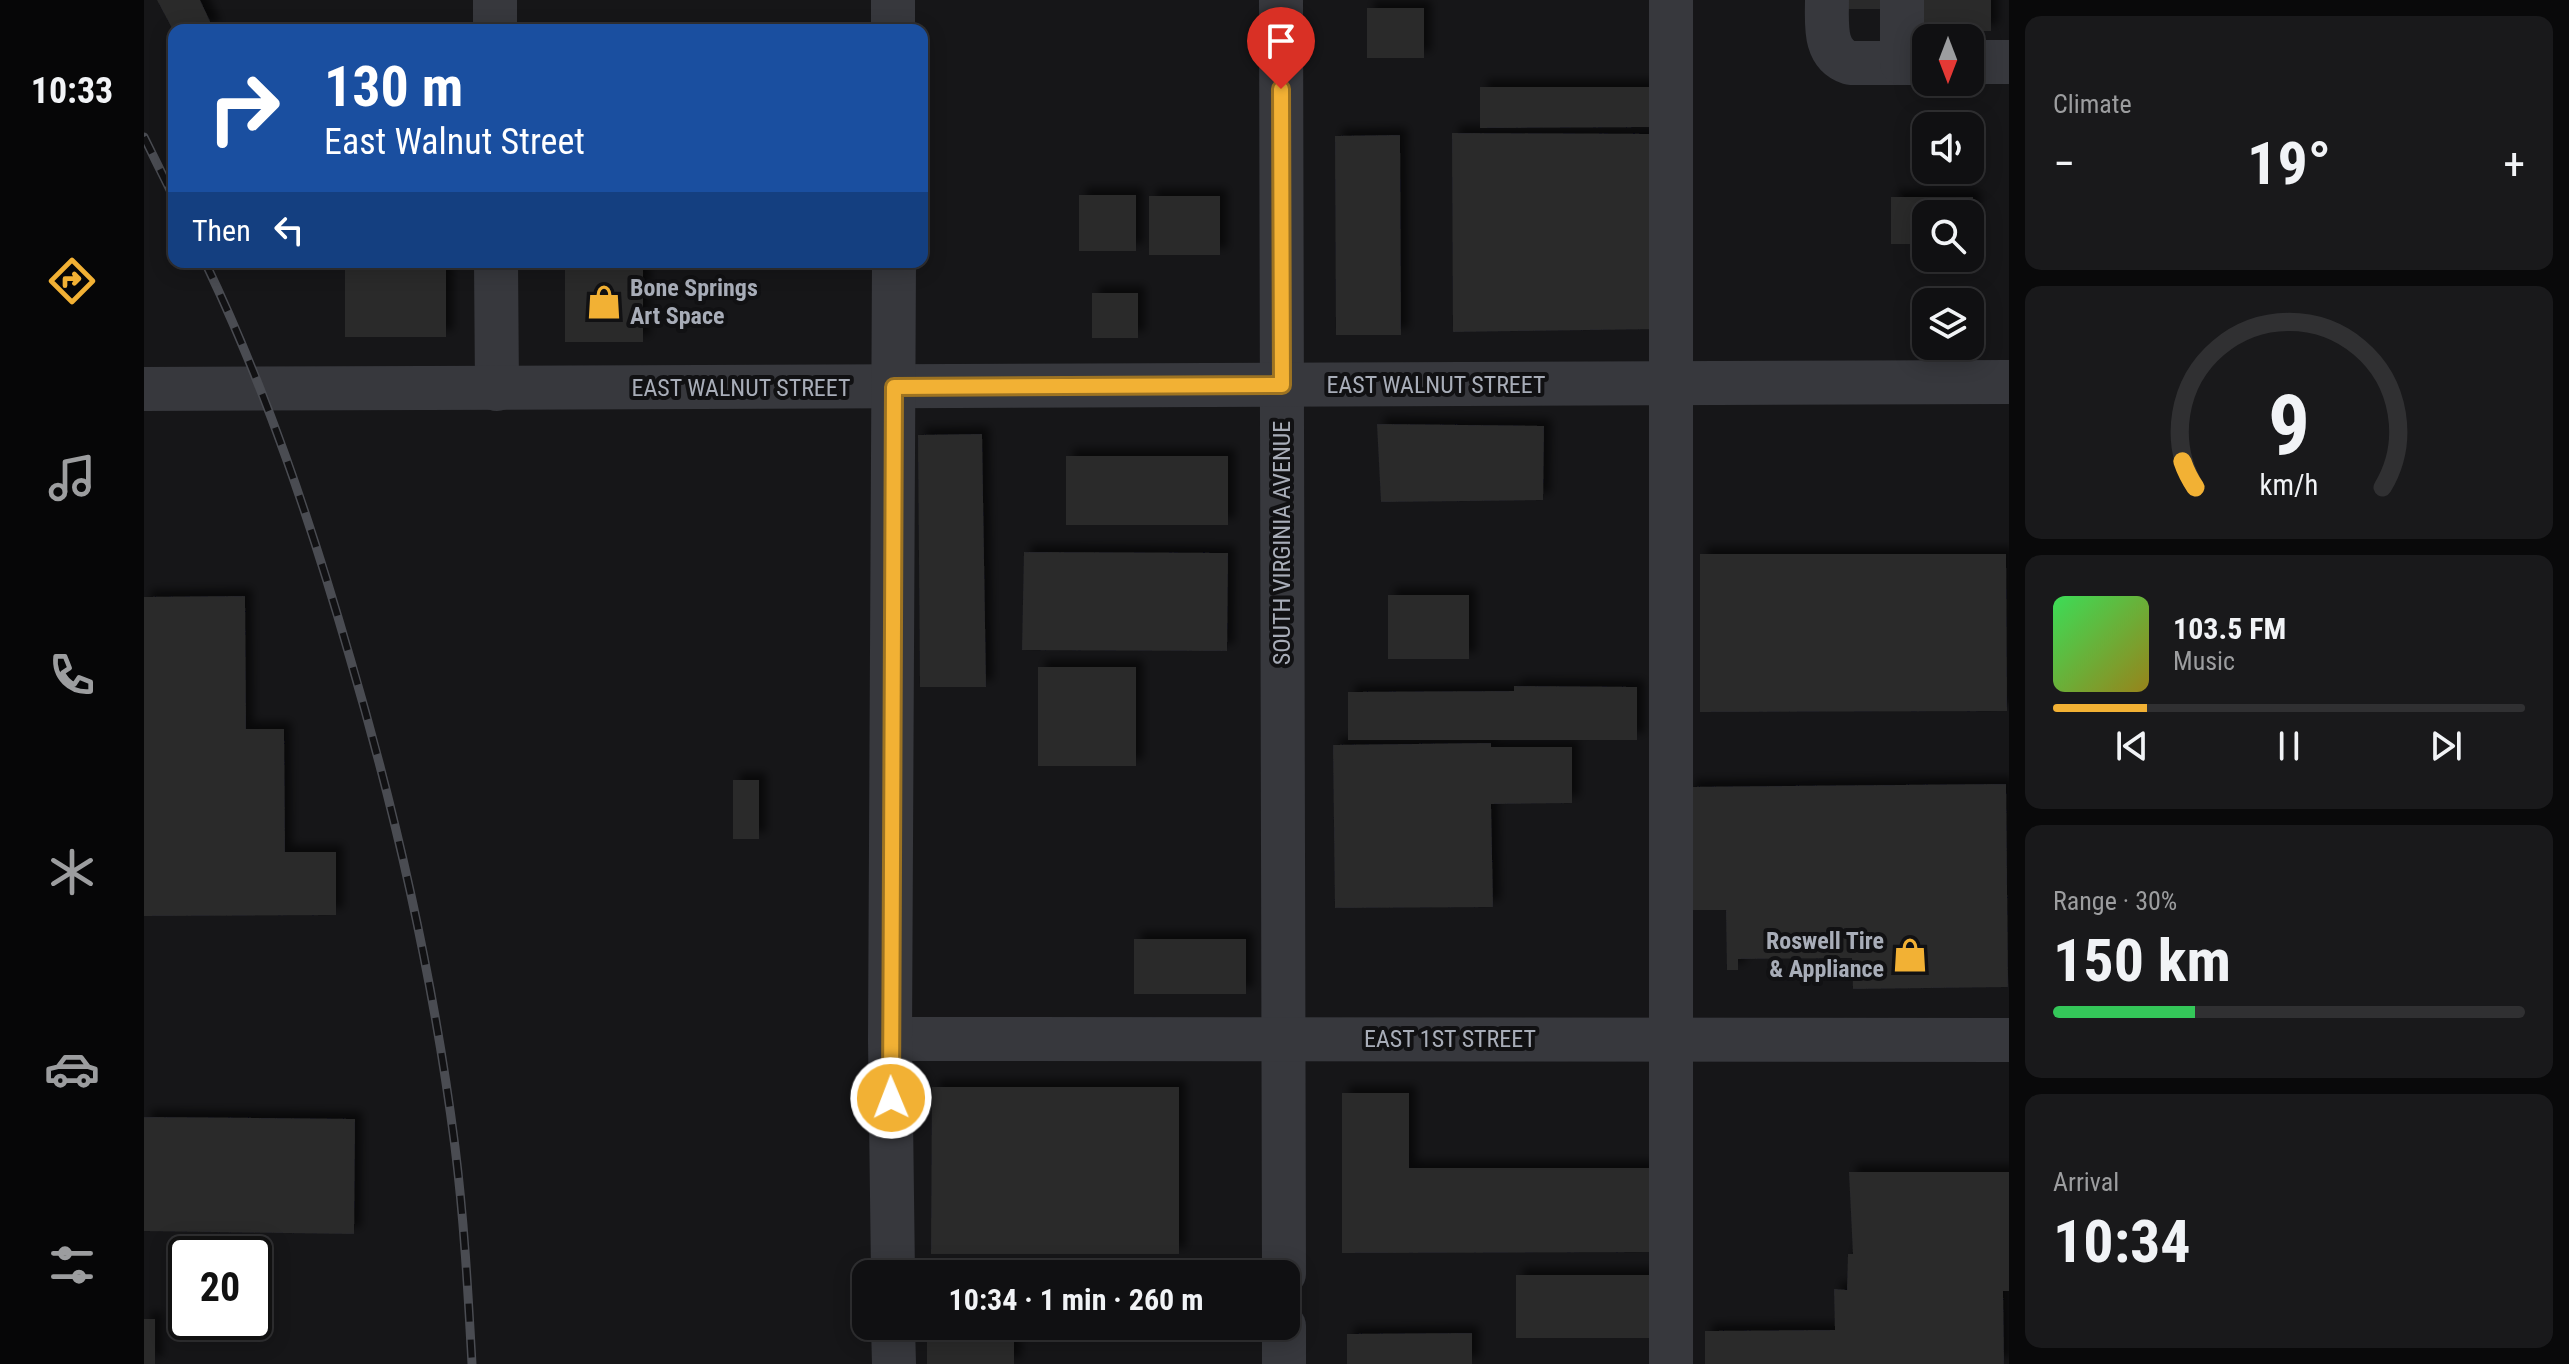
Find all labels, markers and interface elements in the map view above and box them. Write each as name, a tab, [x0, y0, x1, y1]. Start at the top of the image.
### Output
pin	[1247, 7, 1315, 89]
icon: arrive	[1259, 19, 1303, 63]
north arrow	[1912, 24, 1984, 96]
map controls	[1912, 24, 1984, 360]
text: 130 m	[324, 54, 463, 120]
icon: right	[192, 56, 296, 160]
text: 10:33	[31, 70, 113, 112]
text: Climate	[2053, 89, 2132, 119]
button: sound	[1912, 112, 1984, 184]
text: East Walnut Street	[324, 121, 585, 163]
text: 19°	[2247, 128, 2331, 199]
text: −	[2053, 138, 2075, 190]
text: +	[2503, 138, 2525, 190]
button: search	[1912, 200, 1984, 272]
icon: left	[267, 208, 311, 252]
text: Then	[192, 213, 251, 248]
icon: directions	[44, 253, 100, 309]
place label: Bone Springs Art Space	[630, 274, 758, 330]
shop icon: Bone Springs Art Space	[585, 283, 623, 321]
button: layers	[1912, 288, 1984, 360]
street label: EAST WALNUT STREET	[1327, 371, 1545, 399]
street label: EAST WALNUT STREET	[632, 374, 850, 402]
text: 9	[2268, 377, 2310, 474]
street label: SOUTH VIRGINIA AVENUE	[1268, 421, 1296, 665]
icon: music	[44, 450, 100, 506]
text: km/h	[2260, 469, 2318, 503]
text: 103.5 FM	[2173, 611, 2286, 646]
text: Music	[2173, 646, 2235, 676]
icon: phone	[44, 647, 100, 703]
icon: previous	[2110, 724, 2154, 768]
icon: pause	[2267, 724, 2311, 768]
icon: next	[2424, 724, 2468, 768]
icon: climate	[44, 844, 100, 900]
text: Range · 30%	[2053, 886, 2177, 916]
text: 150 km	[2053, 925, 2231, 996]
place label: Roswell Tire & Appliance	[1766, 927, 1884, 983]
shop icon: Roswell Tire & Appliance	[1891, 936, 1929, 974]
street label: EAST 1ST STREET	[1364, 1025, 1536, 1053]
icon: car	[44, 1041, 100, 1097]
position arrow	[849, 1056, 933, 1140]
text: Arrival	[2053, 1167, 2119, 1197]
text: 10:34	[2053, 1206, 2191, 1277]
speed limit sign: 20	[168, 1236, 272, 1340]
icon: filters	[44, 1237, 100, 1293]
text: 10:34 · 1 min · 260 m	[949, 1282, 1203, 1317]

